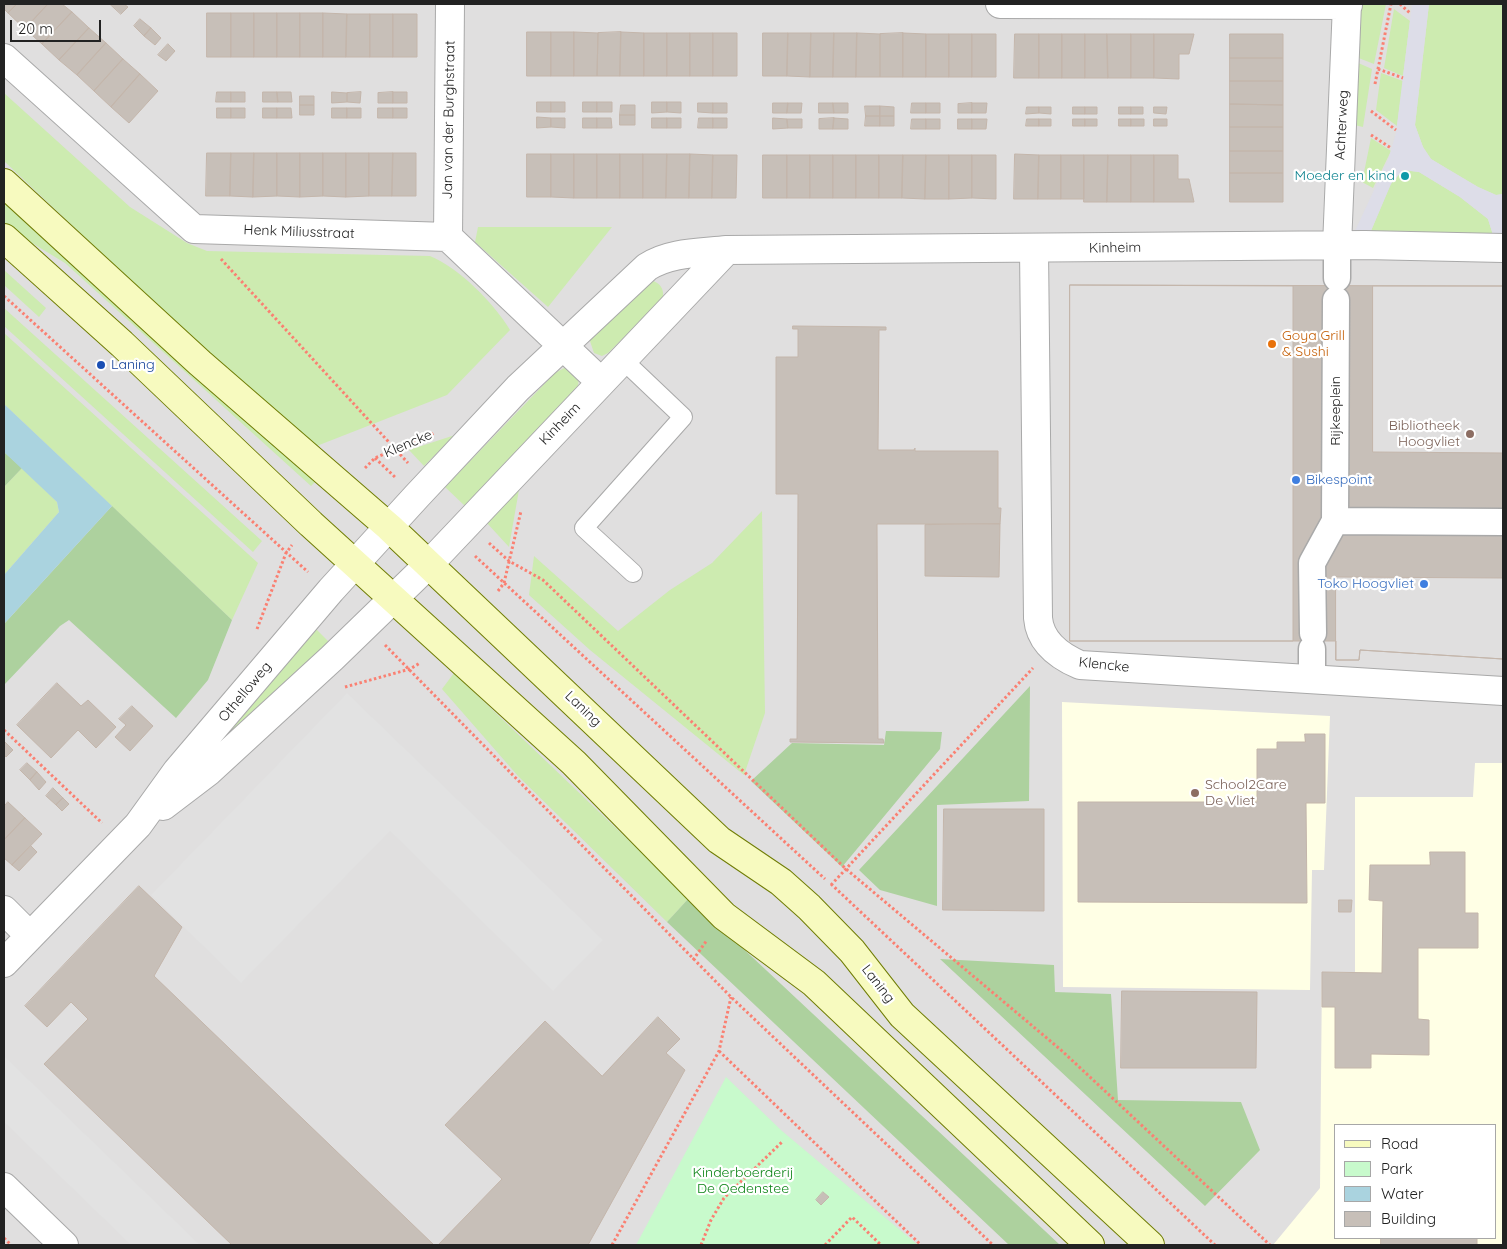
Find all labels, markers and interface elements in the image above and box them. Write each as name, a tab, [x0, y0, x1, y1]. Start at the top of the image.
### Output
scale bar	[12, 10, 104, 42]
text: 20 m	[18, 19, 53, 38]
street label: Jan van der Burghstraat	[439, 40, 459, 200]
street label: Achterweg	[1332, 90, 1352, 160]
place label: Moeder en kind	[1295, 168, 1395, 184]
marker: Moeder en kind	[1399, 170, 1411, 182]
street label: Henk Miliusstraat	[243, 222, 355, 242]
street label: Kinheim	[1089, 239, 1141, 257]
place label: Goya Grill & Sushi	[1282, 328, 1345, 361]
marker: Goya Grill & Sushi	[1266, 338, 1278, 350]
place label: Laning	[111, 357, 155, 373]
marker: Laning	[95, 359, 107, 371]
street label: Rijkeeplein	[1328, 376, 1344, 446]
street label: Kinheim	[536, 399, 584, 449]
place label: Bibliotheek Hoogvliet	[1389, 418, 1460, 451]
street label: Klencke	[381, 426, 435, 462]
marker: Bibliotheek Hoogvliet	[1464, 428, 1476, 440]
place label: Bikespoint	[1306, 472, 1373, 488]
marker: Bikespoint	[1290, 474, 1302, 486]
place label: Toko Hoogvliet	[1317, 576, 1414, 592]
marker: Toko Hoogvliet	[1418, 578, 1430, 590]
street label: Klencke	[1078, 654, 1130, 676]
street label: Othelloweg	[215, 659, 275, 725]
street label: Laning	[561, 688, 605, 730]
place label: School2Care De Vliet	[1205, 777, 1287, 810]
marker: School2Care De Vliet	[1189, 787, 1201, 799]
street label: Laning	[858, 962, 898, 1006]
legend	[1334, 1124, 1497, 1239]
text: Road	[1381, 1134, 1418, 1153]
text: Park	[1381, 1159, 1413, 1178]
park label: Kinderboerderij De Oedenstee	[693, 1165, 793, 1198]
text: Water	[1381, 1184, 1424, 1203]
text: Building	[1381, 1209, 1436, 1228]

